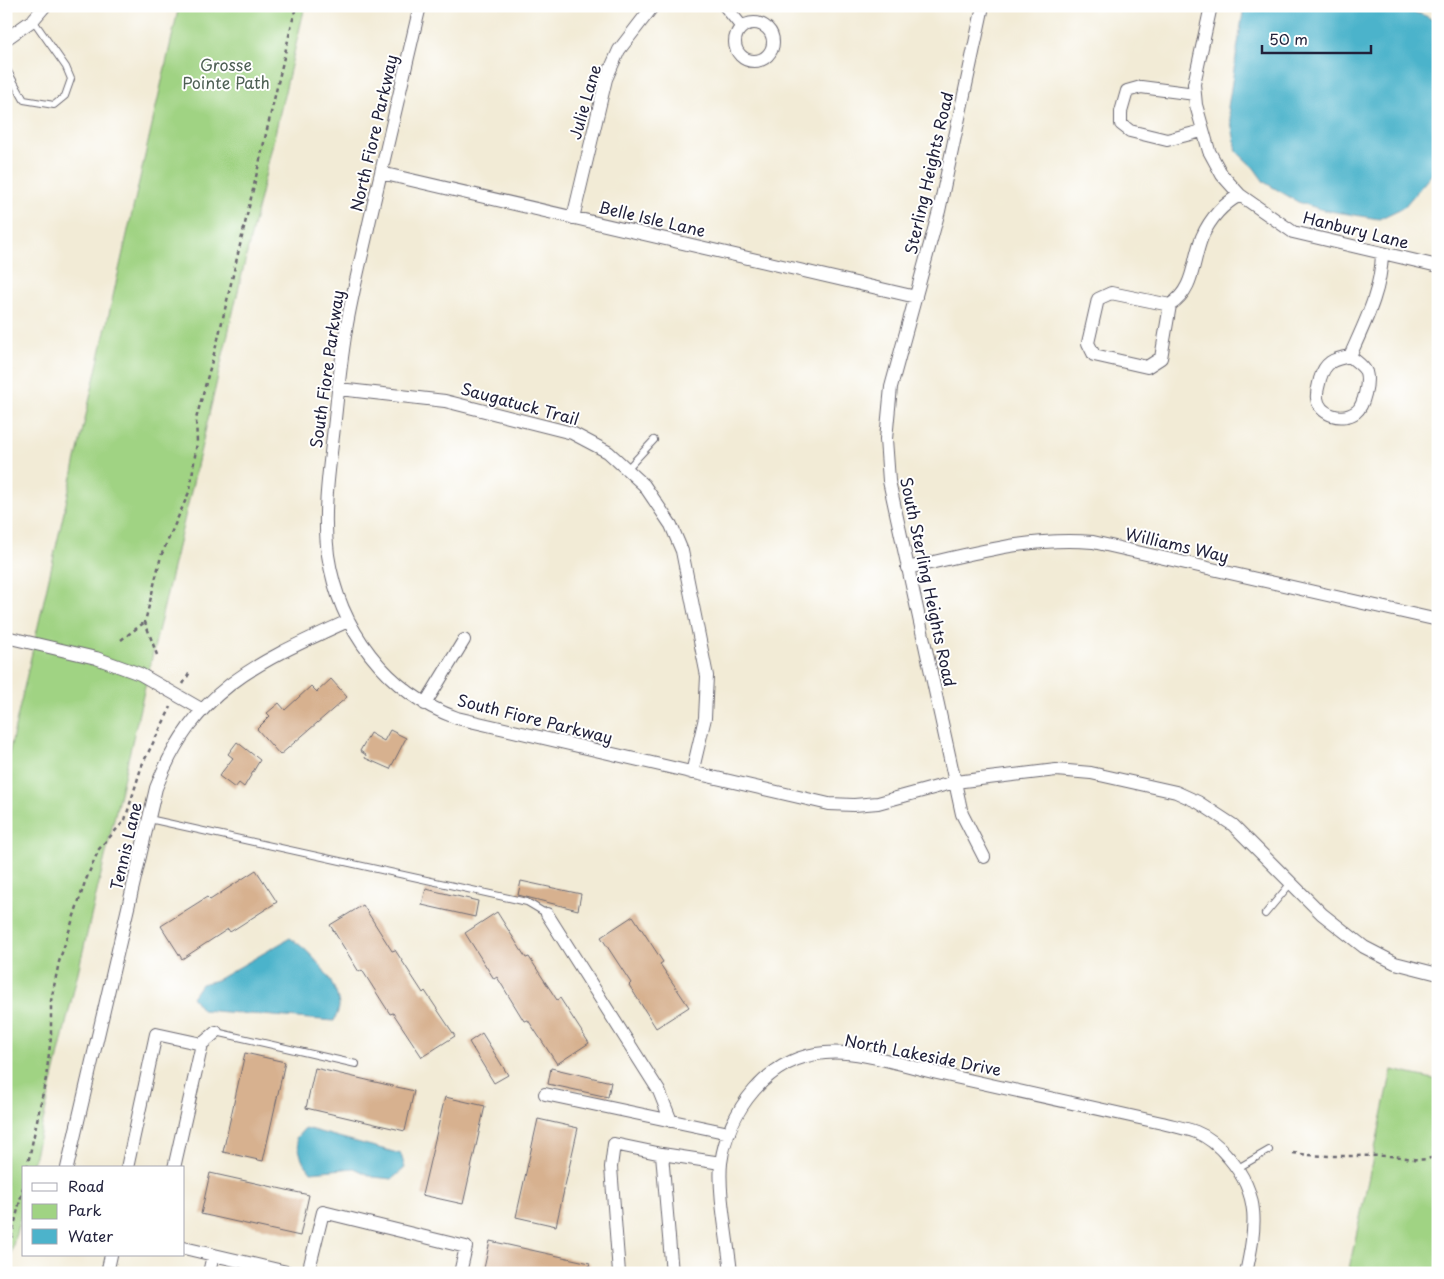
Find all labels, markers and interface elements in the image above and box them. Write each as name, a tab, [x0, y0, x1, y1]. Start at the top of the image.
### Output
scale bar	[1262, 22, 1370, 54]
text: 50 m	[1269, 27, 1308, 50]
park label: Grosse Pointe Path	[182, 52, 270, 94]
street label: North Fiore Parkway	[343, 52, 403, 214]
street label: Julie Lane	[562, 61, 606, 142]
street label: Sterling Heights Road	[898, 89, 958, 256]
street label: Belle Isle Lane	[596, 194, 708, 242]
street label: Hanbury Lane	[1301, 204, 1412, 254]
street label: South Fiore Parkway	[303, 288, 349, 449]
street label: Saugatuck Trail	[458, 376, 582, 430]
street label: South Sterling Heights Road	[895, 475, 963, 689]
street label: Williams Way	[1123, 520, 1232, 568]
street label: South Fiore Parkway	[455, 687, 615, 749]
street label: Tennis Lane	[103, 799, 147, 892]
street label: North Lakeside Drive	[843, 1027, 1004, 1081]
legend	[22, 1166, 185, 1256]
text: Road	[68, 1174, 104, 1197]
text: Park	[68, 1198, 102, 1221]
text: Water	[68, 1224, 113, 1247]

